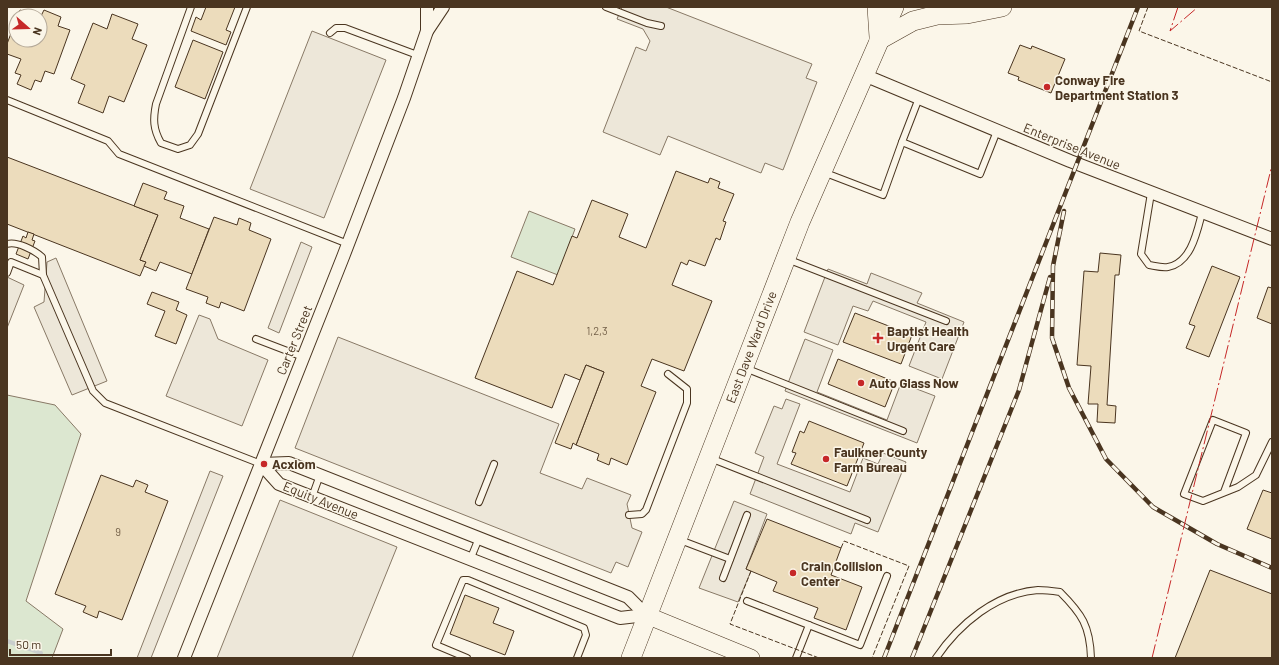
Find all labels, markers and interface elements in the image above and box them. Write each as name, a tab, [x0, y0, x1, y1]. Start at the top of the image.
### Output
north arrow	[8, 8, 48, 48]
text: N	[31, 26, 45, 37]
place label: Conway Fire Department Station 3	[1055, 72, 1179, 103]
marker: Conway Fire Department Station 3	[1042, 82, 1052, 92]
street label: Enterprise Avenue	[1021, 119, 1123, 173]
street label: East Dave Ward Drive	[722, 289, 780, 405]
street label: Carter Street	[273, 303, 315, 377]
place label: Baptist Health Urgent Care	[887, 323, 969, 354]
house number: 1,2,3	[586, 324, 608, 337]
marker: Baptist Health Urgent Care	[872, 332, 884, 344]
place label: Auto Glass Now	[869, 375, 959, 391]
marker: Auto Glass Now	[856, 378, 866, 388]
place label: Faulkner County Farm Bureau	[834, 444, 928, 475]
marker: Faulkner County Farm Bureau	[821, 454, 831, 464]
place label: Acxiom	[272, 456, 316, 472]
marker: Acxiom	[259, 459, 269, 469]
street label: Equity Avenue	[281, 478, 361, 522]
house number: 9	[115, 525, 121, 538]
place label: Crain Collision Center	[801, 558, 883, 589]
marker: Crain Collision Center	[788, 568, 798, 578]
scale bar	[10, 631, 111, 657]
text: 50 m	[16, 637, 41, 651]

